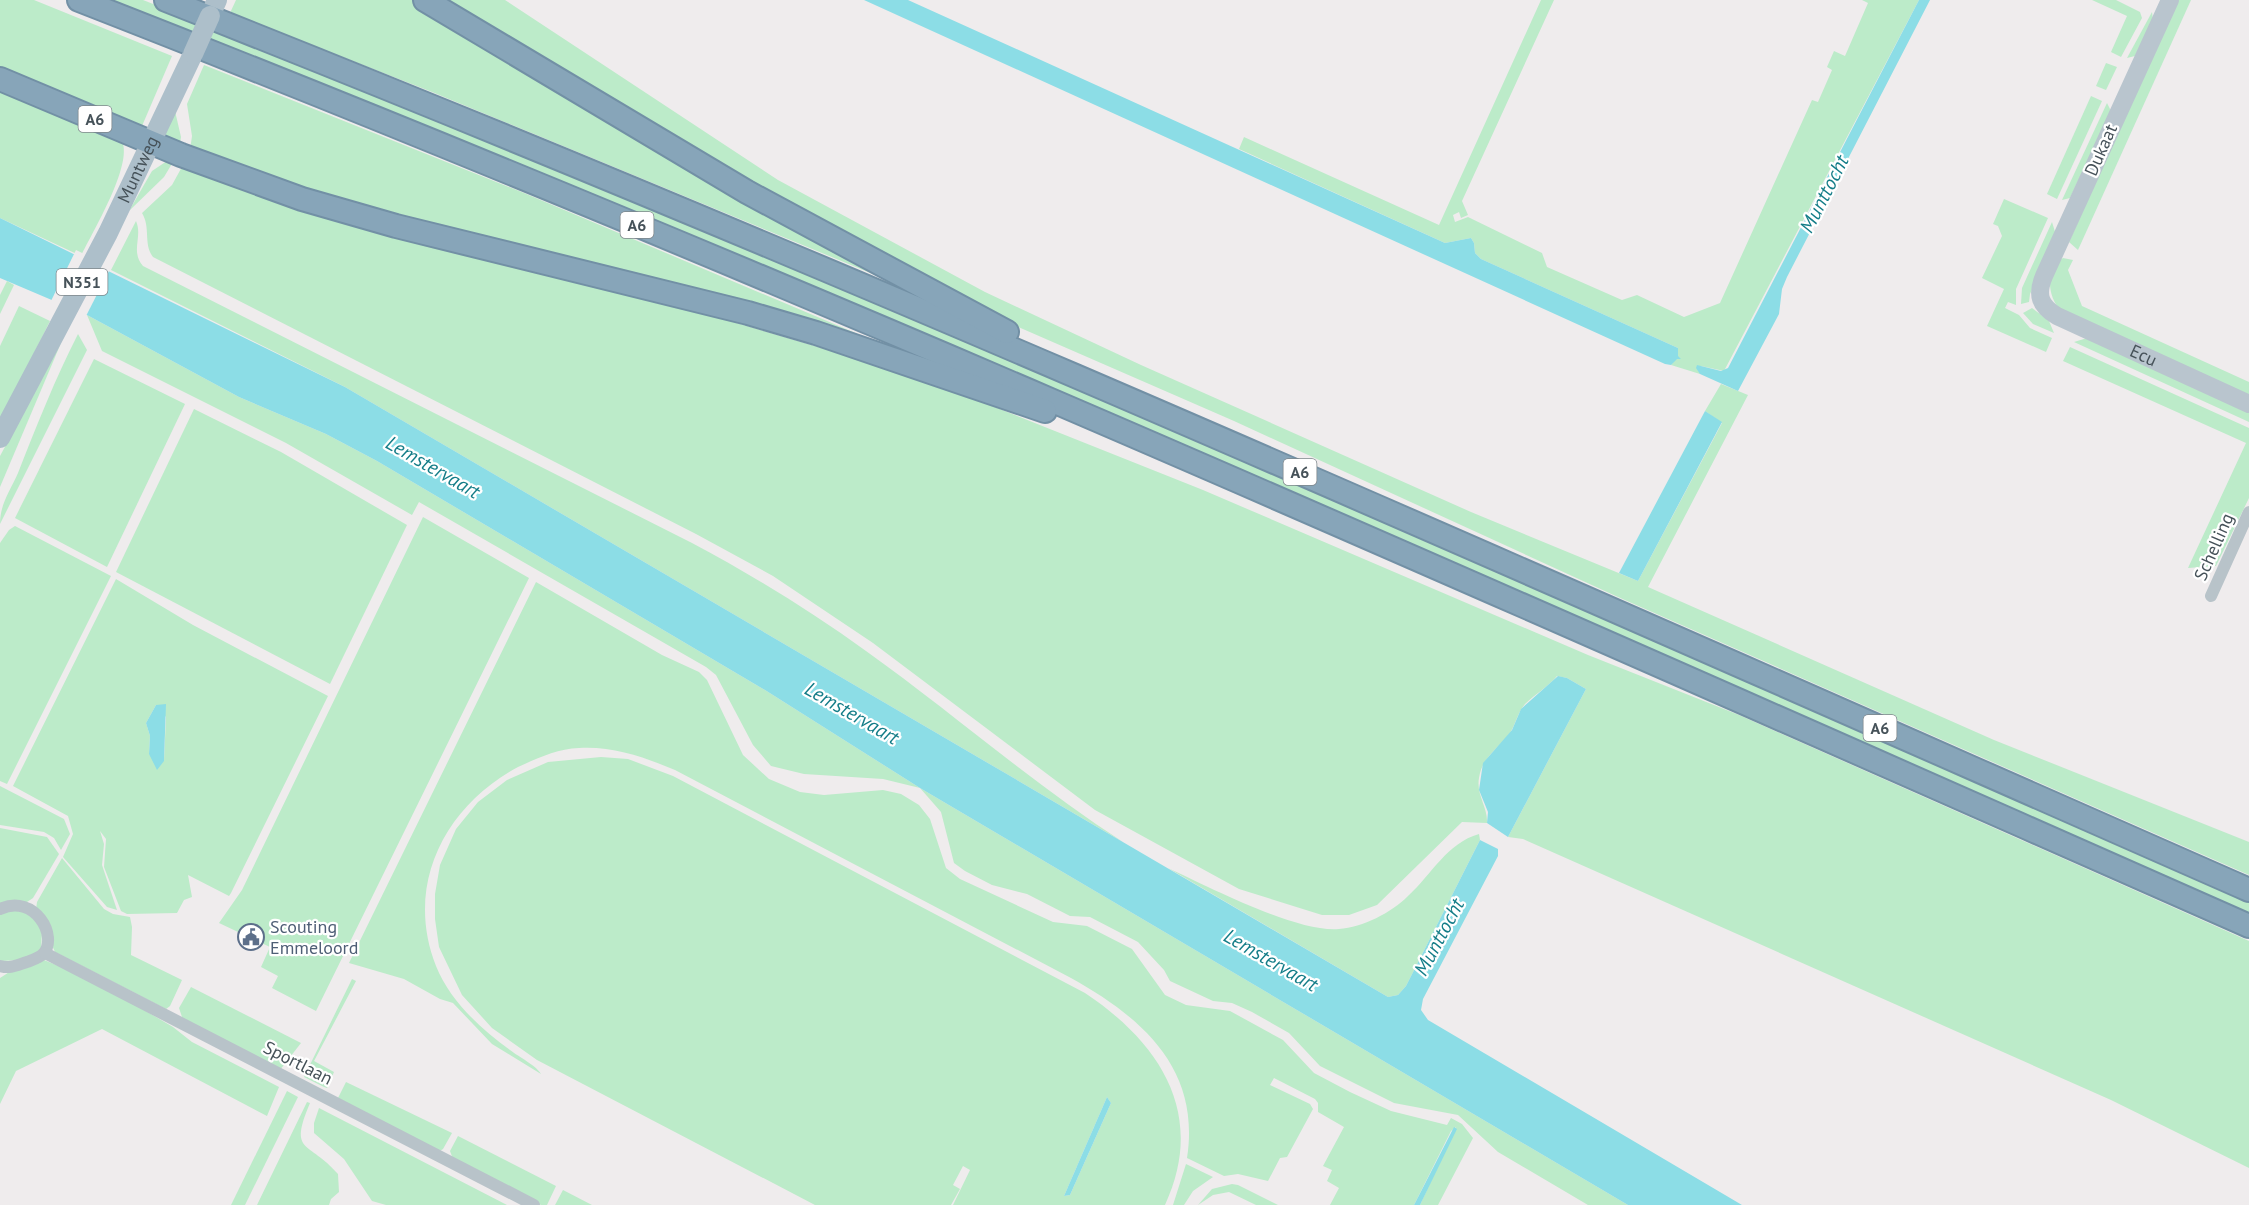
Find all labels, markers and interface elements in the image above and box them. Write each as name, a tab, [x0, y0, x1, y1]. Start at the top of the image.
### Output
road number: A6	[78, 106, 112, 132]
street label: Dukaat	[2079, 120, 2122, 179]
street label: Muntweg	[112, 132, 163, 207]
water label: Munttocht	[1793, 149, 1855, 237]
road number: A6	[620, 212, 654, 238]
road number: N351	[56, 269, 107, 295]
street label: Ecu	[2126, 339, 2161, 371]
water label: Lemstervaart	[381, 430, 486, 505]
road number: A6	[1284, 459, 1316, 485]
street label: Schelling	[2188, 509, 2239, 584]
water label: Lemstervaart	[800, 676, 905, 751]
road number: A6	[1864, 715, 1896, 741]
water label: Munttocht	[1408, 893, 1471, 980]
place label: Scouting Emmeloord	[270, 915, 358, 959]
public building icon: Scouting Emmeloord	[236, 922, 266, 952]
water label: Lemstervaart	[1219, 923, 1324, 998]
street label: Sportlaan	[260, 1035, 337, 1090]

